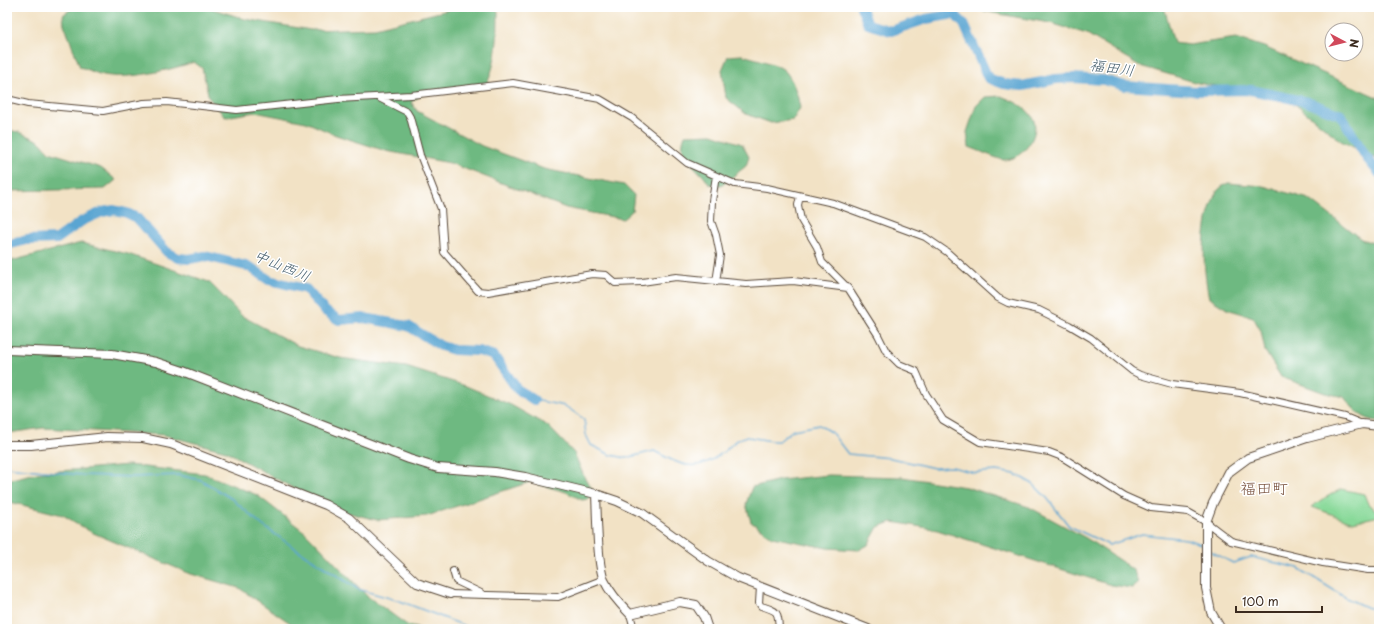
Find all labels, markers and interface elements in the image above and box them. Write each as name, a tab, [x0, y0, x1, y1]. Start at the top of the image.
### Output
north arrow	[1324, 22, 1364, 62]
text: N	[1345, 38, 1363, 49]
water label: 福田川	[1088, 52, 1136, 81]
water label: 中山西川	[250, 242, 315, 287]
district label: 福田町	[1240, 475, 1288, 499]
scale bar	[1236, 588, 1322, 614]
text: 100 m	[1242, 592, 1279, 610]

